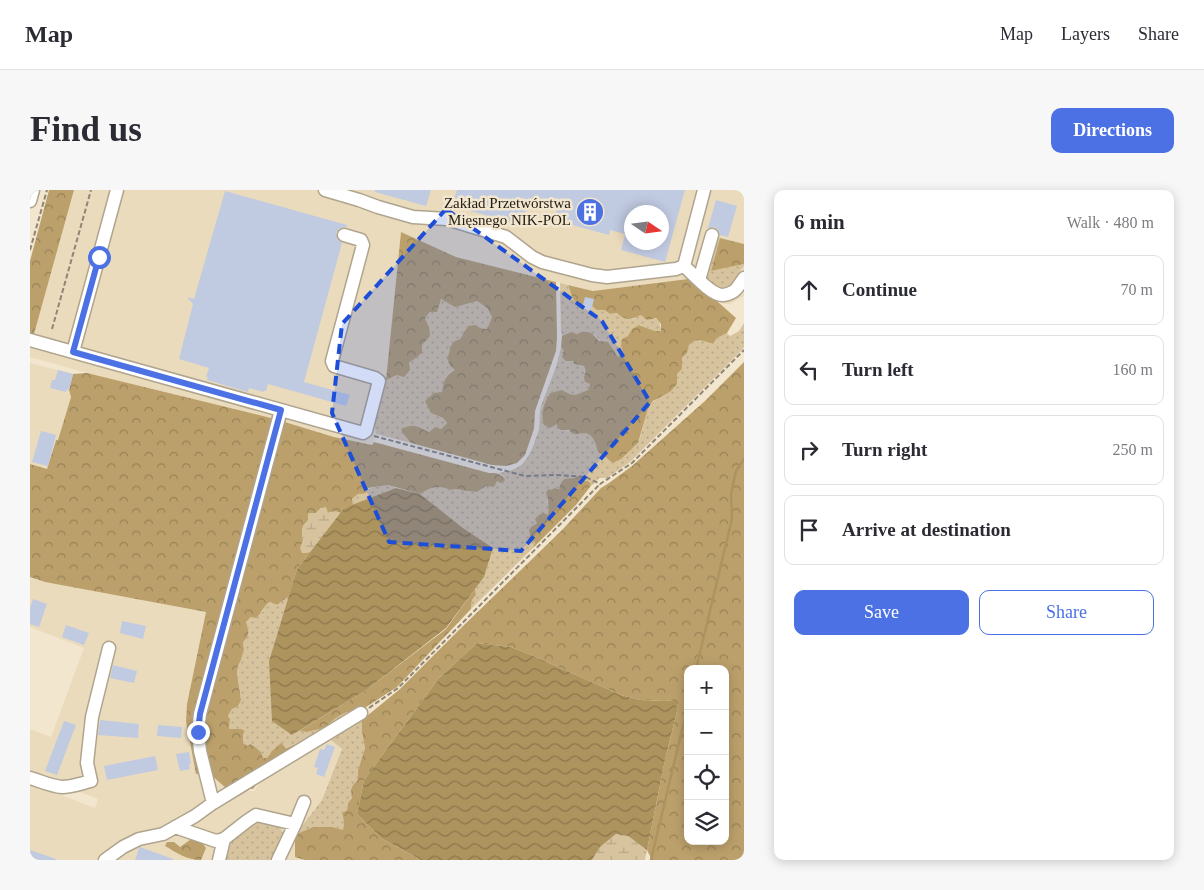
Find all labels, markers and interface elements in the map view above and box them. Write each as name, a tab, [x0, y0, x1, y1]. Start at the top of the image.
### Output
text: Map	[25, 21, 73, 47]
text: Map	[1000, 24, 1033, 44]
text: Layers	[1061, 24, 1110, 44]
text: Share	[1138, 24, 1179, 44]
button: Directions	[1051, 108, 1174, 153]
text: Find us	[30, 110, 142, 149]
place label: Zakład Przetwórstwa Mięsnego NIK-POL	[444, 195, 571, 228]
building icon: Zakład Przetwórstwa Mięsnego NIK-POL	[575, 197, 605, 227]
north arrow	[624, 205, 669, 250]
text: 6 min	[794, 210, 845, 234]
text: Walk · 480 m	[1067, 214, 1154, 231]
route start	[88, 246, 111, 269]
icon: ahead	[795, 276, 823, 304]
text: Continue	[842, 279, 917, 300]
text: 70 m	[1121, 281, 1153, 298]
icon: left	[795, 356, 823, 384]
text: Turn left	[842, 359, 914, 380]
text: 160 m	[1113, 361, 1153, 378]
icon: right	[795, 436, 823, 464]
text: Turn right	[842, 439, 927, 460]
text: 250 m	[1113, 441, 1153, 458]
icon: arrive	[795, 516, 823, 544]
text: Arrive at destination	[842, 519, 1011, 540]
button: Save	[794, 590, 969, 635]
button: Share	[979, 590, 1154, 635]
map controls	[684, 665, 729, 845]
button: +	[684, 665, 729, 710]
button: −	[684, 710, 729, 755]
route end	[187, 721, 210, 744]
button: locate	[684, 755, 729, 800]
button: layers	[684, 800, 729, 845]

